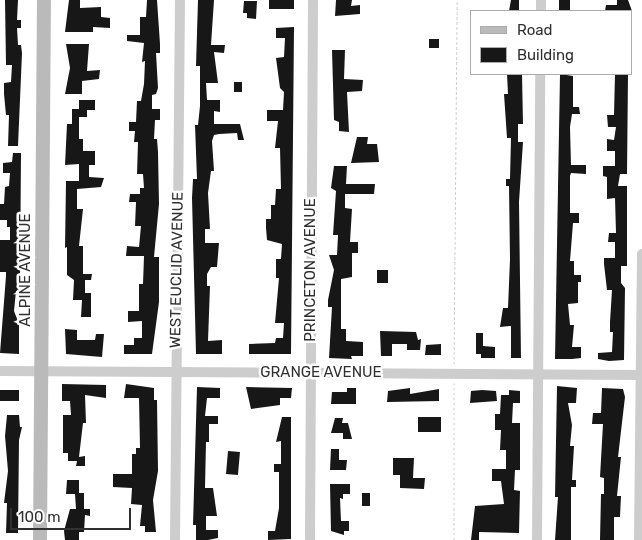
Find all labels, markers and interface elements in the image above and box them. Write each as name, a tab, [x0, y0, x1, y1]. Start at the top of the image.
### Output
legend	[470, 10, 632, 75]
text: Road	[517, 21, 553, 39]
text: Building	[517, 46, 574, 64]
street label: WEST EUCLID AVENUE	[167, 191, 187, 349]
street label: PRINCETON AVENUE	[302, 198, 320, 342]
street label: ALPINE AVENUE	[17, 213, 35, 327]
street label: GRANGE AVENUE	[260, 364, 382, 382]
scale bar	[12, 498, 134, 530]
text: 100 m	[18, 508, 60, 526]

